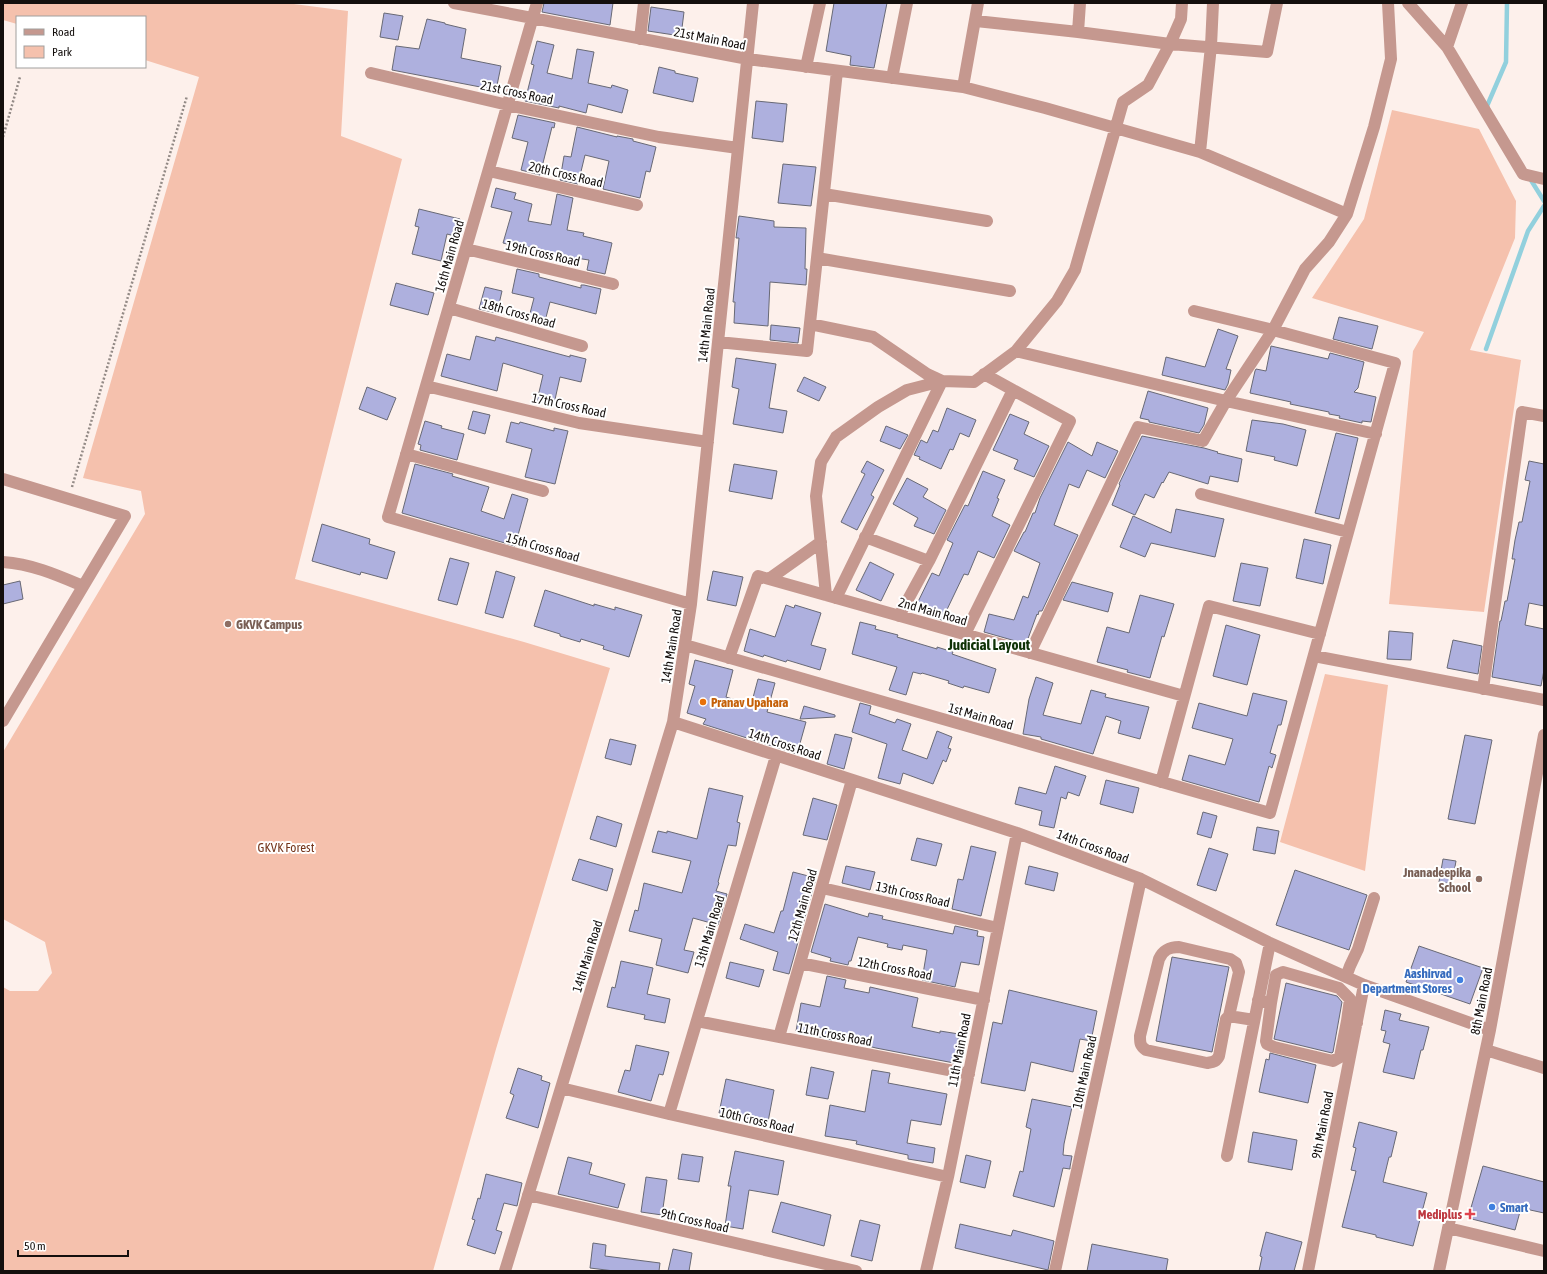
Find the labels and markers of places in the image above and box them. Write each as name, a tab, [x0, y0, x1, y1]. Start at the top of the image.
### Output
place label: GKVK Campus	[236, 617, 302, 632]
marker: GKVK Campus	[223, 619, 233, 629]
place label: Pranav Upahara	[711, 695, 788, 710]
marker: Pranav Upahara	[698, 697, 708, 707]
place label: Jnanadeepika School	[1402, 865, 1472, 895]
marker: Jnanadeepika School	[1474, 874, 1484, 884]
place label: Aashirvad Department Stores	[1363, 966, 1452, 996]
marker: Aashirvad Department Stores	[1455, 975, 1465, 985]
place label: Smart	[1500, 1200, 1529, 1215]
marker: Smart	[1487, 1202, 1497, 1212]
place label: Mediplus	[1418, 1207, 1462, 1222]
marker: Mediplus	[1465, 1209, 1475, 1219]

